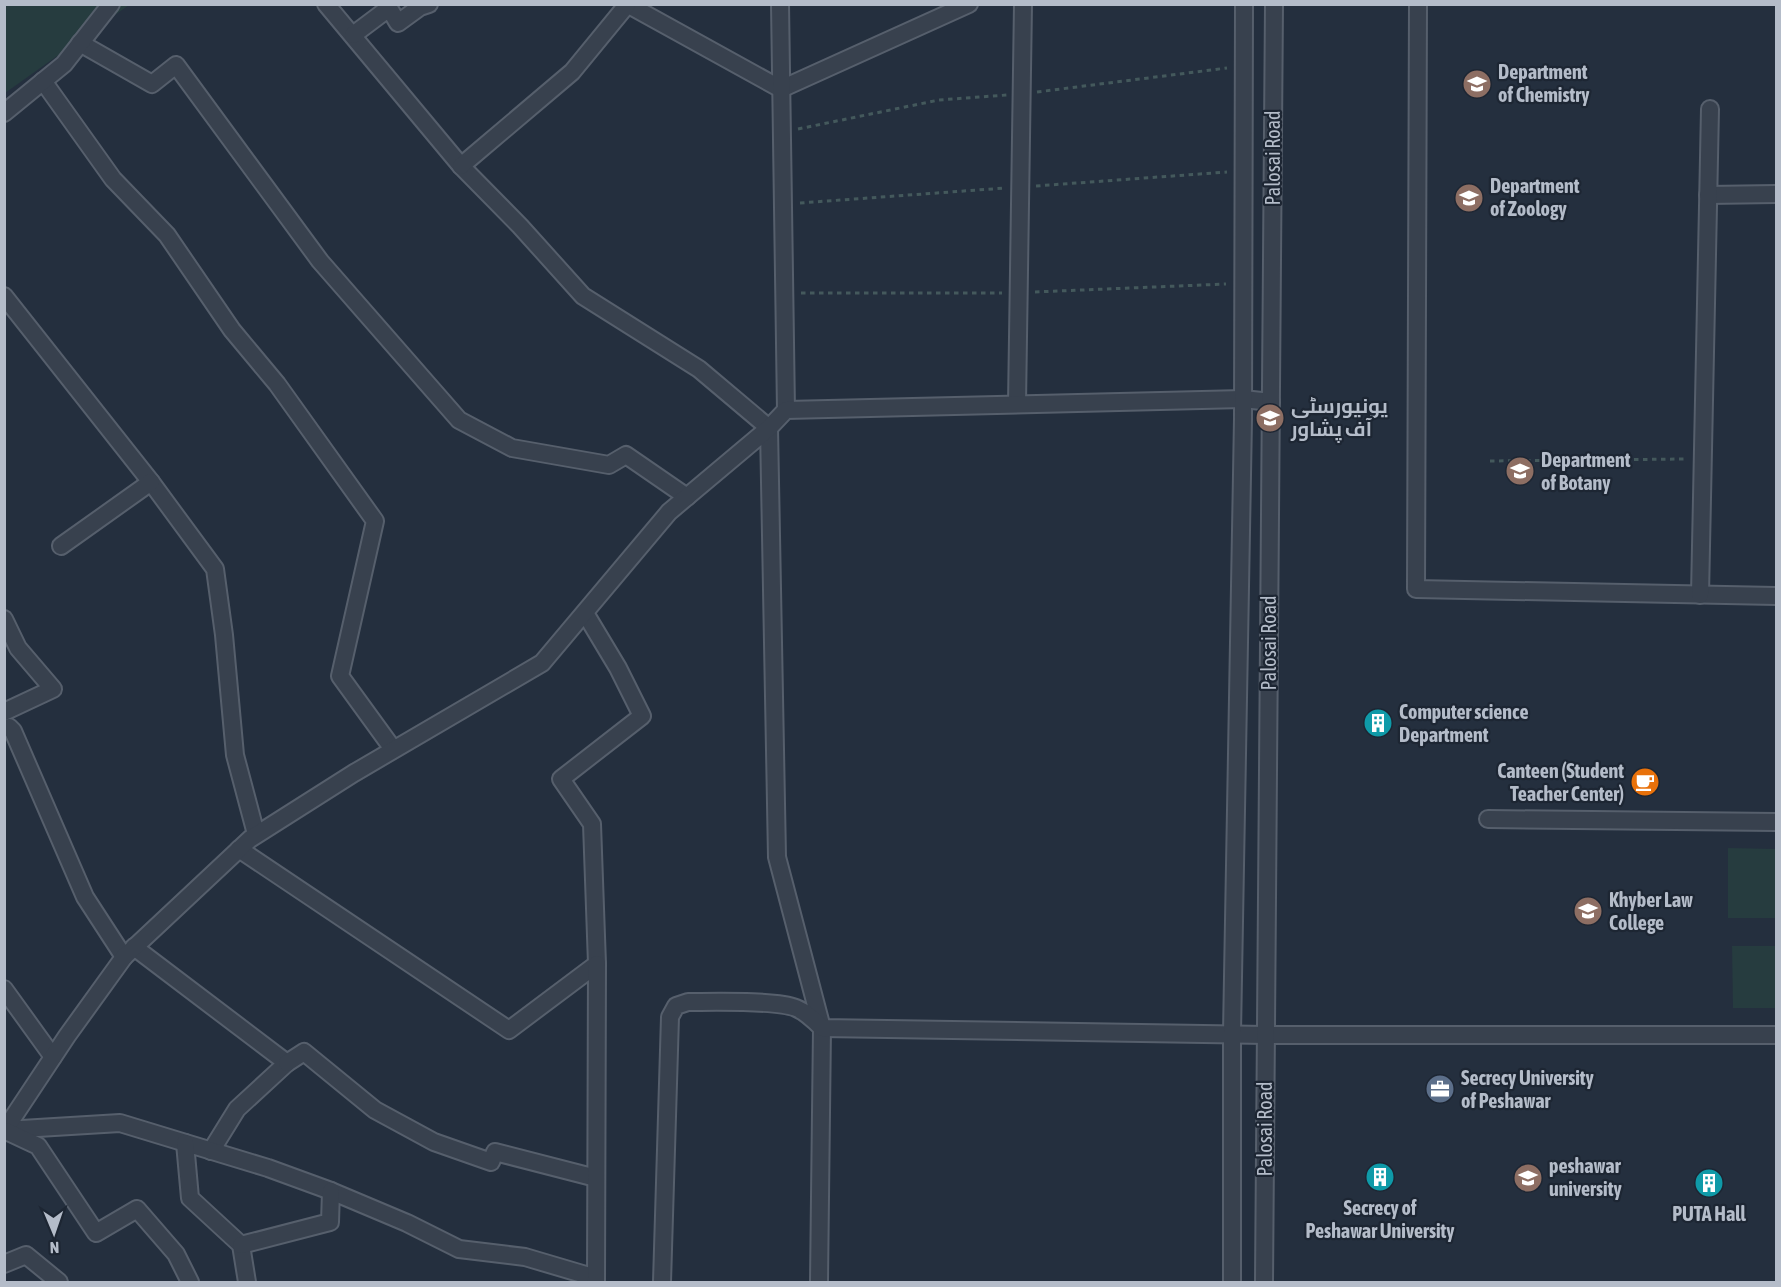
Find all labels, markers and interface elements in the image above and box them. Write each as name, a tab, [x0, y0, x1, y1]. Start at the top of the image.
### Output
place label: Department of Chemistry	[1498, 60, 1590, 106]
school or university icon: Department of Chemistry	[1461, 68, 1493, 100]
street label: Palosai Road	[1261, 110, 1284, 206]
place label: Department of Zoology	[1490, 174, 1580, 220]
school or university icon: Department of Zoology	[1453, 182, 1485, 214]
place label: یونیورسٹی آف پشاور	[1290, 394, 1388, 443]
school or university icon: یونیورسٹی آف پشاور	[1254, 402, 1286, 434]
place label: Department of Botany	[1541, 448, 1631, 494]
school or university icon: Department of Botany	[1504, 455, 1536, 487]
street label: Palosai Road	[1257, 595, 1280, 691]
place label: Computer science Department	[1399, 700, 1529, 746]
building icon: Computer science Department	[1362, 707, 1394, 739]
place label: Canteen (Student Teacher Center)	[1497, 759, 1624, 805]
cafe icon: Canteen (Student Teacher Center)	[1629, 766, 1661, 798]
place label: Khyber Law College	[1609, 888, 1693, 934]
school or university icon: Khyber Law College	[1572, 895, 1604, 927]
place label: Secrecy University of Peshawar	[1461, 1066, 1595, 1112]
office icon: Secrecy University of Peshawar	[1424, 1073, 1456, 1105]
street label: Palosai Road	[1253, 1081, 1276, 1177]
place label: peshawar university	[1549, 1154, 1622, 1200]
building icon: Secrecy of Peshawar University	[1364, 1161, 1396, 1193]
school or university icon: peshawar university	[1512, 1162, 1544, 1194]
building icon: PUTA Hall	[1693, 1167, 1725, 1199]
place label: Secrecy of Peshawar University	[1305, 1196, 1455, 1242]
place label: PUTA Hall	[1672, 1202, 1747, 1225]
north arrow	[24, 1203, 84, 1263]
text: N	[49, 1239, 60, 1257]

